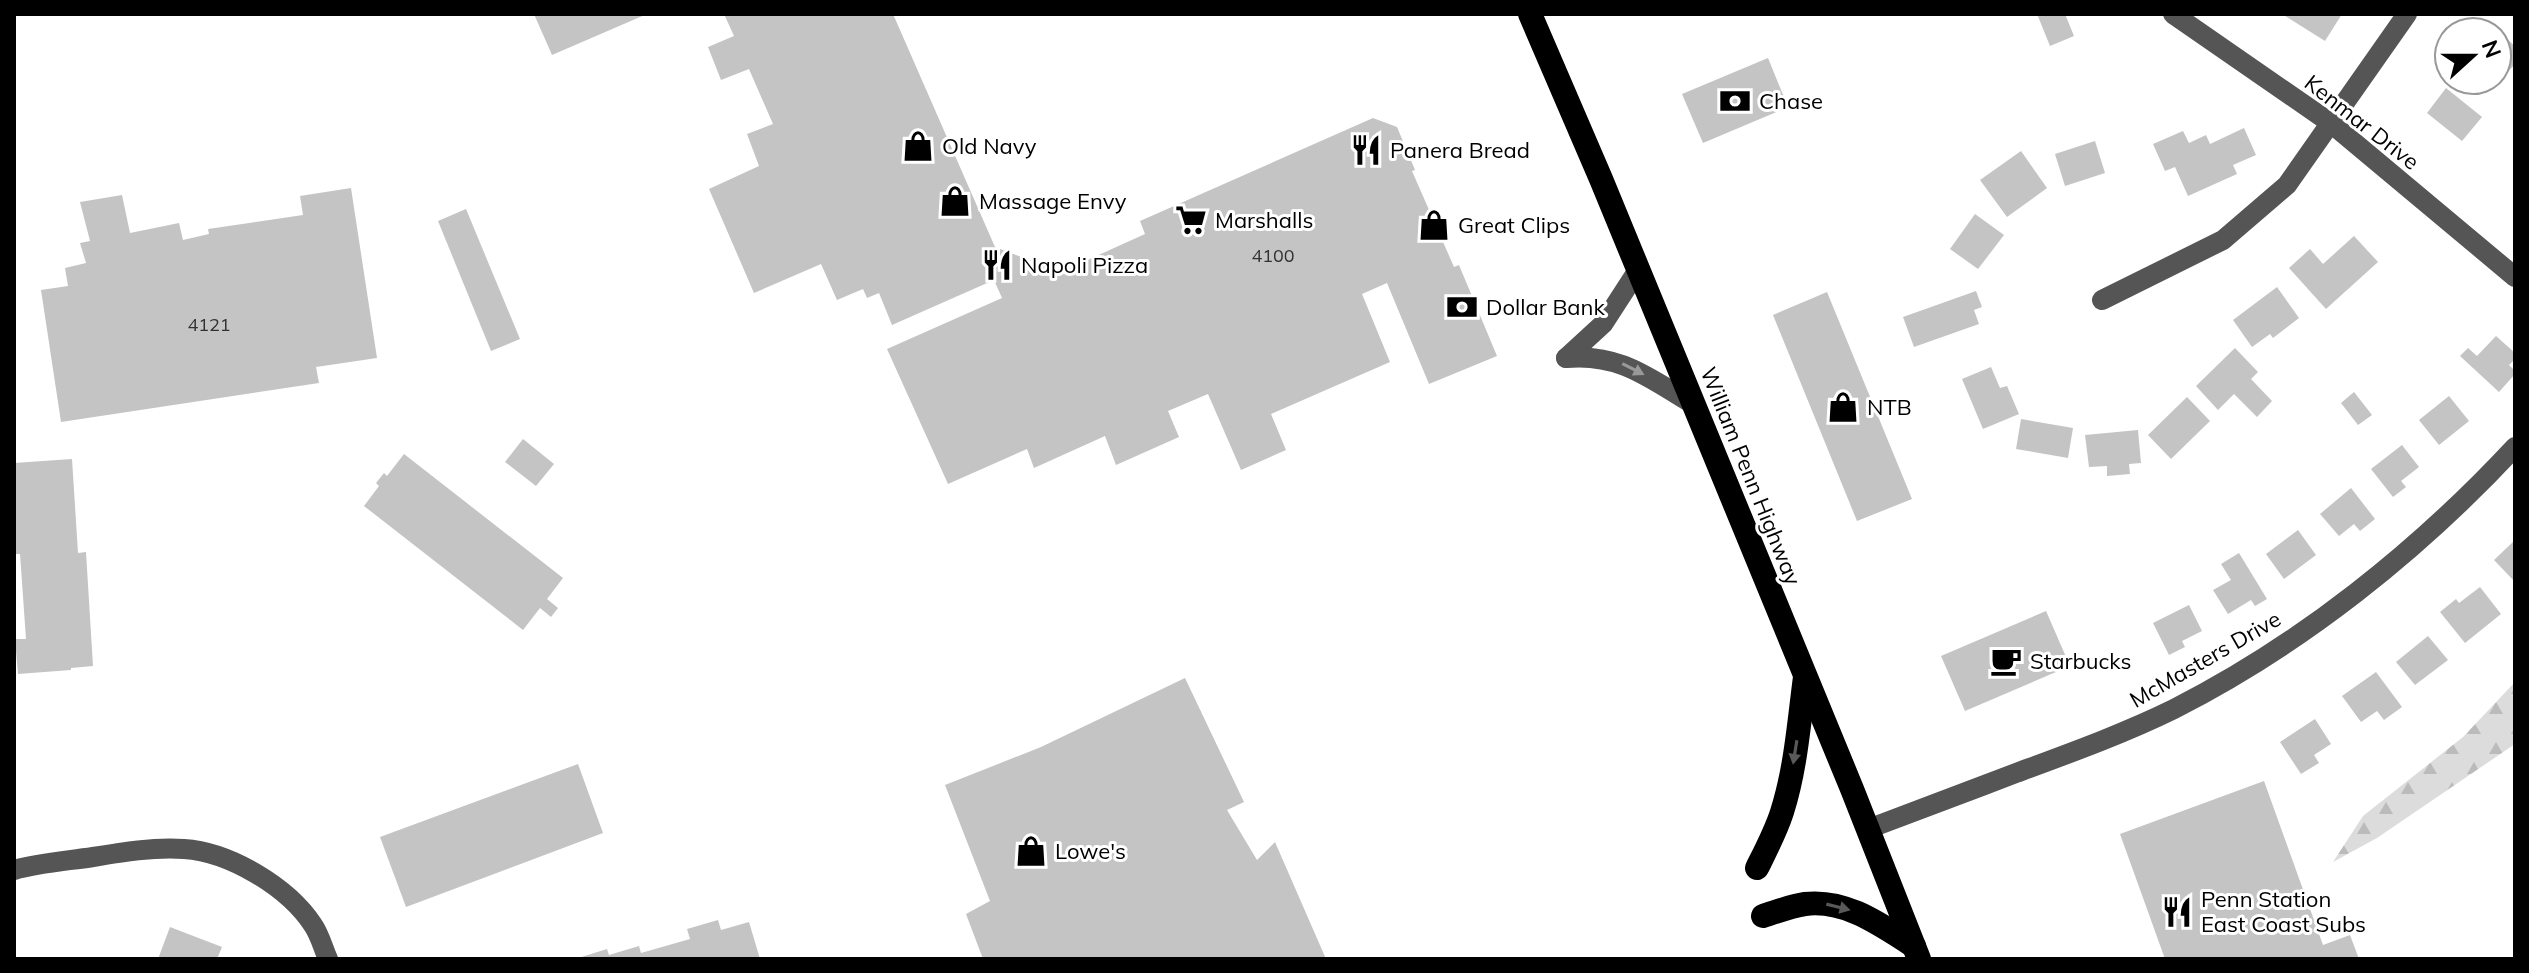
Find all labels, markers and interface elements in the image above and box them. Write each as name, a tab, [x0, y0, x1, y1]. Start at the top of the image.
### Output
north arrow	[2433, 16, 2513, 96]
text: N	[2476, 36, 2508, 62]
street label: Kenmar Drive	[2299, 69, 2425, 175]
bank icon: Chase	[1718, 84, 1752, 118]
place label: Chase	[1759, 87, 1823, 115]
shop icon: Old Navy	[901, 129, 935, 163]
place label: Old Navy	[942, 132, 1037, 160]
restaurant icon: Panera Bread	[1349, 133, 1383, 167]
place label: Panera Bread	[1390, 136, 1530, 164]
shop icon: Massage Envy	[938, 184, 972, 218]
place label: Massage Envy	[979, 187, 1127, 215]
supermarket icon: Marshalls	[1174, 203, 1208, 237]
place label: Marshalls	[1215, 206, 1313, 234]
shop icon: Great Clips	[1417, 208, 1451, 242]
place label: Great Clips	[1458, 211, 1570, 239]
house number: 4100	[1251, 244, 1295, 267]
restaurant icon: Napoli Pizza	[980, 248, 1014, 282]
place label: Napoli Pizza	[1021, 251, 1148, 279]
bank icon: Dollar Bank	[1445, 290, 1479, 324]
place label: Dollar Bank	[1486, 293, 1605, 321]
house number: 4121	[187, 313, 231, 336]
one-way arrow	[1621, 363, 1644, 376]
street label: William Penn Highway	[1694, 363, 1808, 589]
shop icon: NTB	[1826, 390, 1860, 424]
place label: NTB	[1867, 393, 1912, 421]
street label: McMasters Drive	[2124, 604, 2286, 714]
cafe icon: Starbucks	[1989, 644, 2023, 678]
place label: Starbucks	[2030, 647, 2131, 675]
one-way arrow	[1788, 740, 1801, 765]
shop icon: Lowe's	[1014, 834, 1048, 868]
place label: Lowe's	[1055, 837, 1126, 865]
place label: Penn Station East Coast Subs	[2201, 885, 2366, 938]
restaurant icon: Penn Station East Coast Subs	[2160, 895, 2194, 929]
one-way arrow	[1826, 902, 1851, 914]

